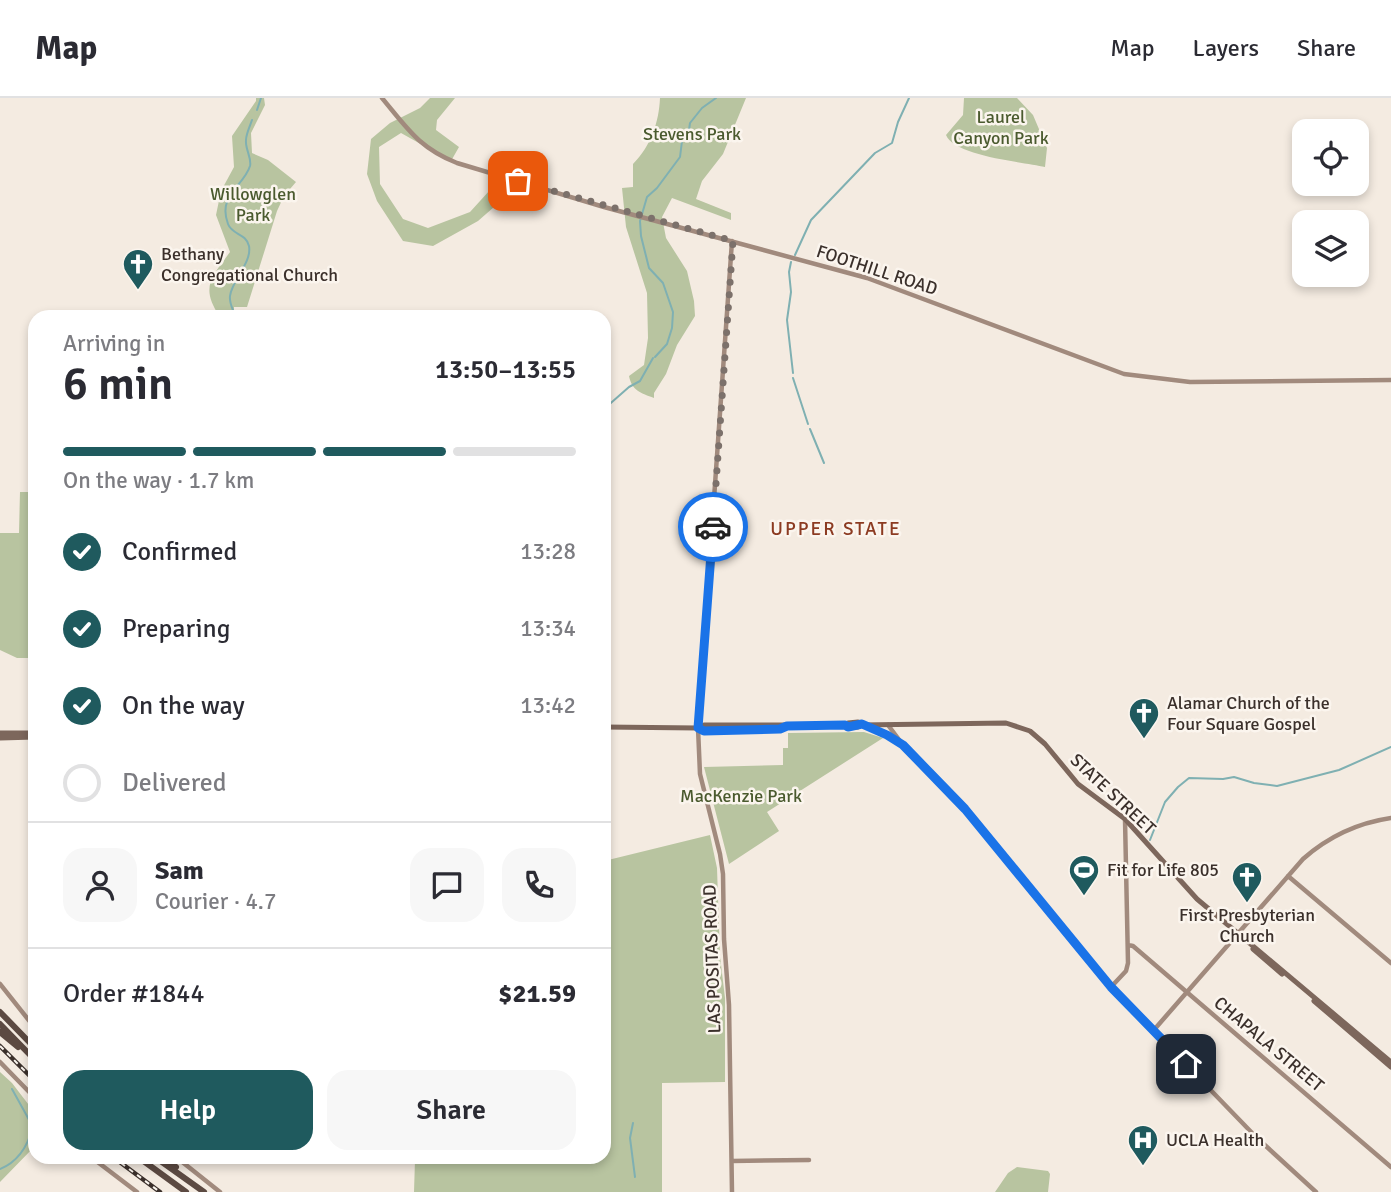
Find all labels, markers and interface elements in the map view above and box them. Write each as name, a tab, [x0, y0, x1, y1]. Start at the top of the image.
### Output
text: Map	[35, 28, 97, 69]
text: Map	[1110, 33, 1155, 63]
text: Layers	[1193, 33, 1259, 63]
text: Share	[1297, 33, 1356, 63]
park label: Laurel Canyon Park	[953, 106, 1049, 149]
map controls	[1292, 119, 1369, 287]
button: locate	[1292, 119, 1369, 196]
park label: Stevens Park	[643, 123, 741, 145]
pin	[488, 151, 548, 211]
icon: bag	[499, 162, 537, 200]
park label: Willowglen Park	[210, 183, 296, 226]
button: layers	[1292, 210, 1369, 287]
street label: FOOTHILL ROAD	[814, 240, 940, 300]
place label: Bethany Congregational Church	[161, 243, 338, 286]
church icon: Bethany Congregational Church	[121, 247, 155, 291]
text: Arriving in	[63, 329, 165, 358]
text: 13:50–13:55	[435, 354, 576, 386]
text: 6 min	[63, 356, 173, 412]
text: On the way · 1.7 km	[63, 466, 254, 495]
courier	[678, 492, 748, 562]
icon: car	[694, 508, 732, 546]
district label: UPPER STATE	[770, 517, 902, 541]
icon: check	[63, 533, 101, 571]
text: Confirmed	[122, 536, 237, 568]
text: 13:28	[520, 537, 576, 566]
icon: check	[63, 610, 101, 648]
text: Preparing	[122, 613, 230, 645]
text: 13:34	[520, 614, 576, 643]
icon: check	[63, 687, 101, 725]
text: On the way	[122, 690, 245, 722]
text: 13:42	[520, 691, 576, 720]
place label: Alamar Church of the Four Square Gospel	[1167, 692, 1330, 735]
church icon: Alamar Church of the Four Square Gospel	[1127, 696, 1161, 740]
street label: STATE STREET	[1066, 749, 1160, 839]
text: Delivered	[122, 767, 227, 799]
park label: MacKenzie Park	[680, 785, 802, 807]
button: person	[63, 848, 137, 922]
button: chat	[410, 848, 484, 922]
button: phone	[502, 848, 576, 922]
sports icon: Fit for Life 805	[1067, 853, 1101, 897]
text: Sam	[155, 855, 204, 887]
place label: Fit for Life 805	[1107, 859, 1219, 881]
church icon: First Presbyterian Church	[1230, 860, 1264, 904]
street label: LAS POSITAS ROAD	[698, 884, 726, 1034]
text: Courier · 4.7	[155, 887, 276, 916]
place label: First Presbyterian Church	[1179, 904, 1315, 947]
text: Order #1844	[63, 978, 204, 1010]
text: $21.59	[498, 978, 576, 1010]
street label: CHAPALA STREET	[1210, 992, 1329, 1096]
pin	[1156, 1034, 1216, 1094]
icon: home	[1167, 1045, 1205, 1083]
button: Help	[63, 1070, 313, 1150]
button: Share	[327, 1070, 576, 1150]
hospital icon: UCLA Health	[1126, 1123, 1160, 1167]
place label: UCLA Health	[1166, 1129, 1264, 1151]

